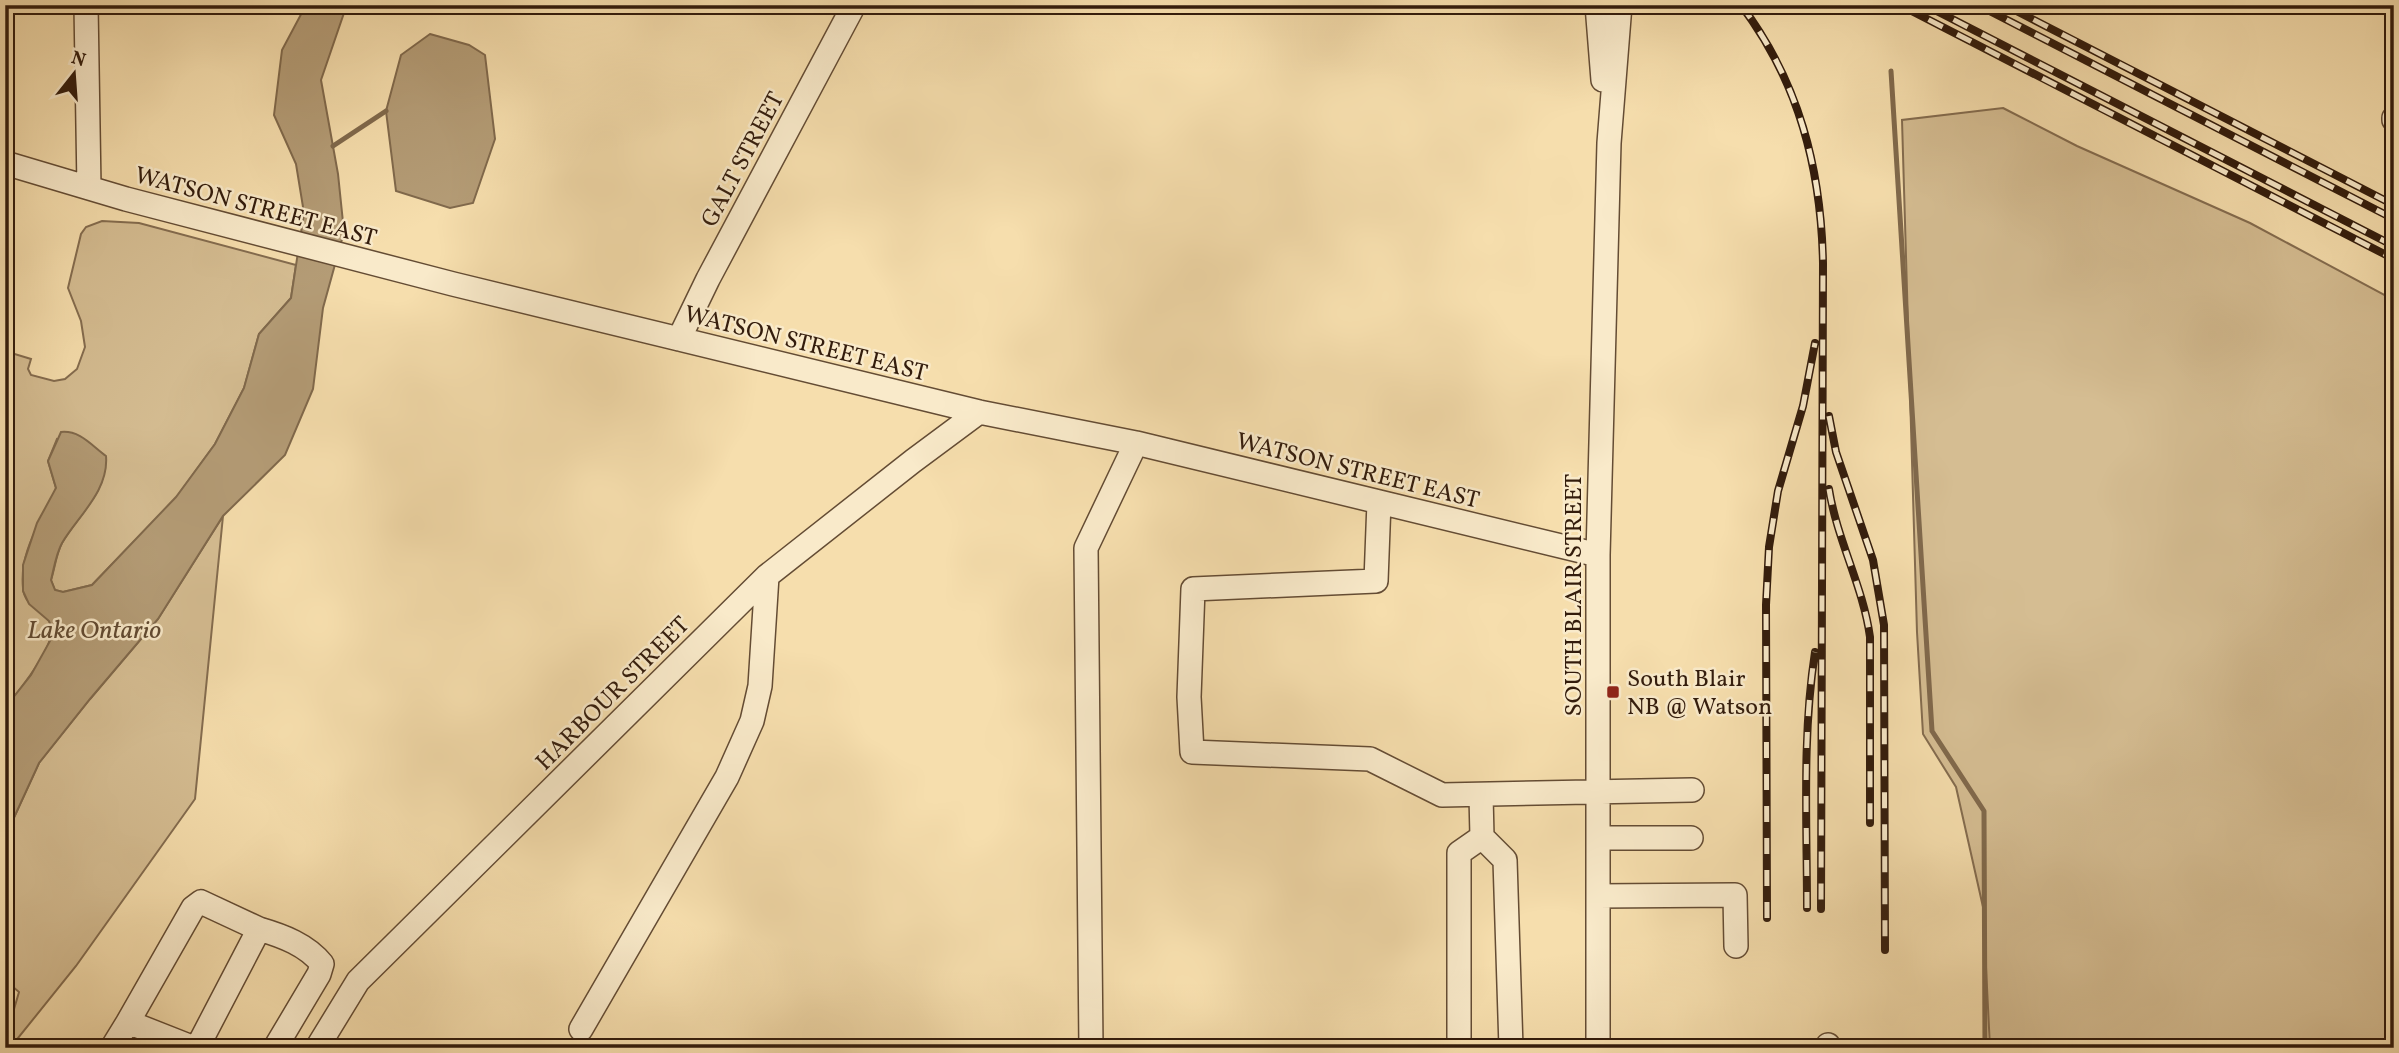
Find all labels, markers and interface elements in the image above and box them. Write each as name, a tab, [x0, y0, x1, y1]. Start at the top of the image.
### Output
north arrow	[38, 38, 108, 108]
text: N	[68, 45, 89, 74]
street label: GALT STREET	[694, 86, 794, 234]
street label: WATSON STREET EAST	[131, 159, 380, 257]
street label: WATSON STREET EAST	[680, 298, 931, 392]
street label: WATSON STREET EAST	[1232, 425, 1483, 519]
street label: SOUTH BLAIR STREET	[1558, 474, 1592, 716]
street label: HARBOUR STREET	[529, 610, 698, 779]
water label: Lake Ontario	[27, 613, 161, 649]
place label: South Blair NB @ Watson	[1627, 663, 1772, 725]
marker: South Blair NB @ Watson	[1605, 684, 1621, 700]

